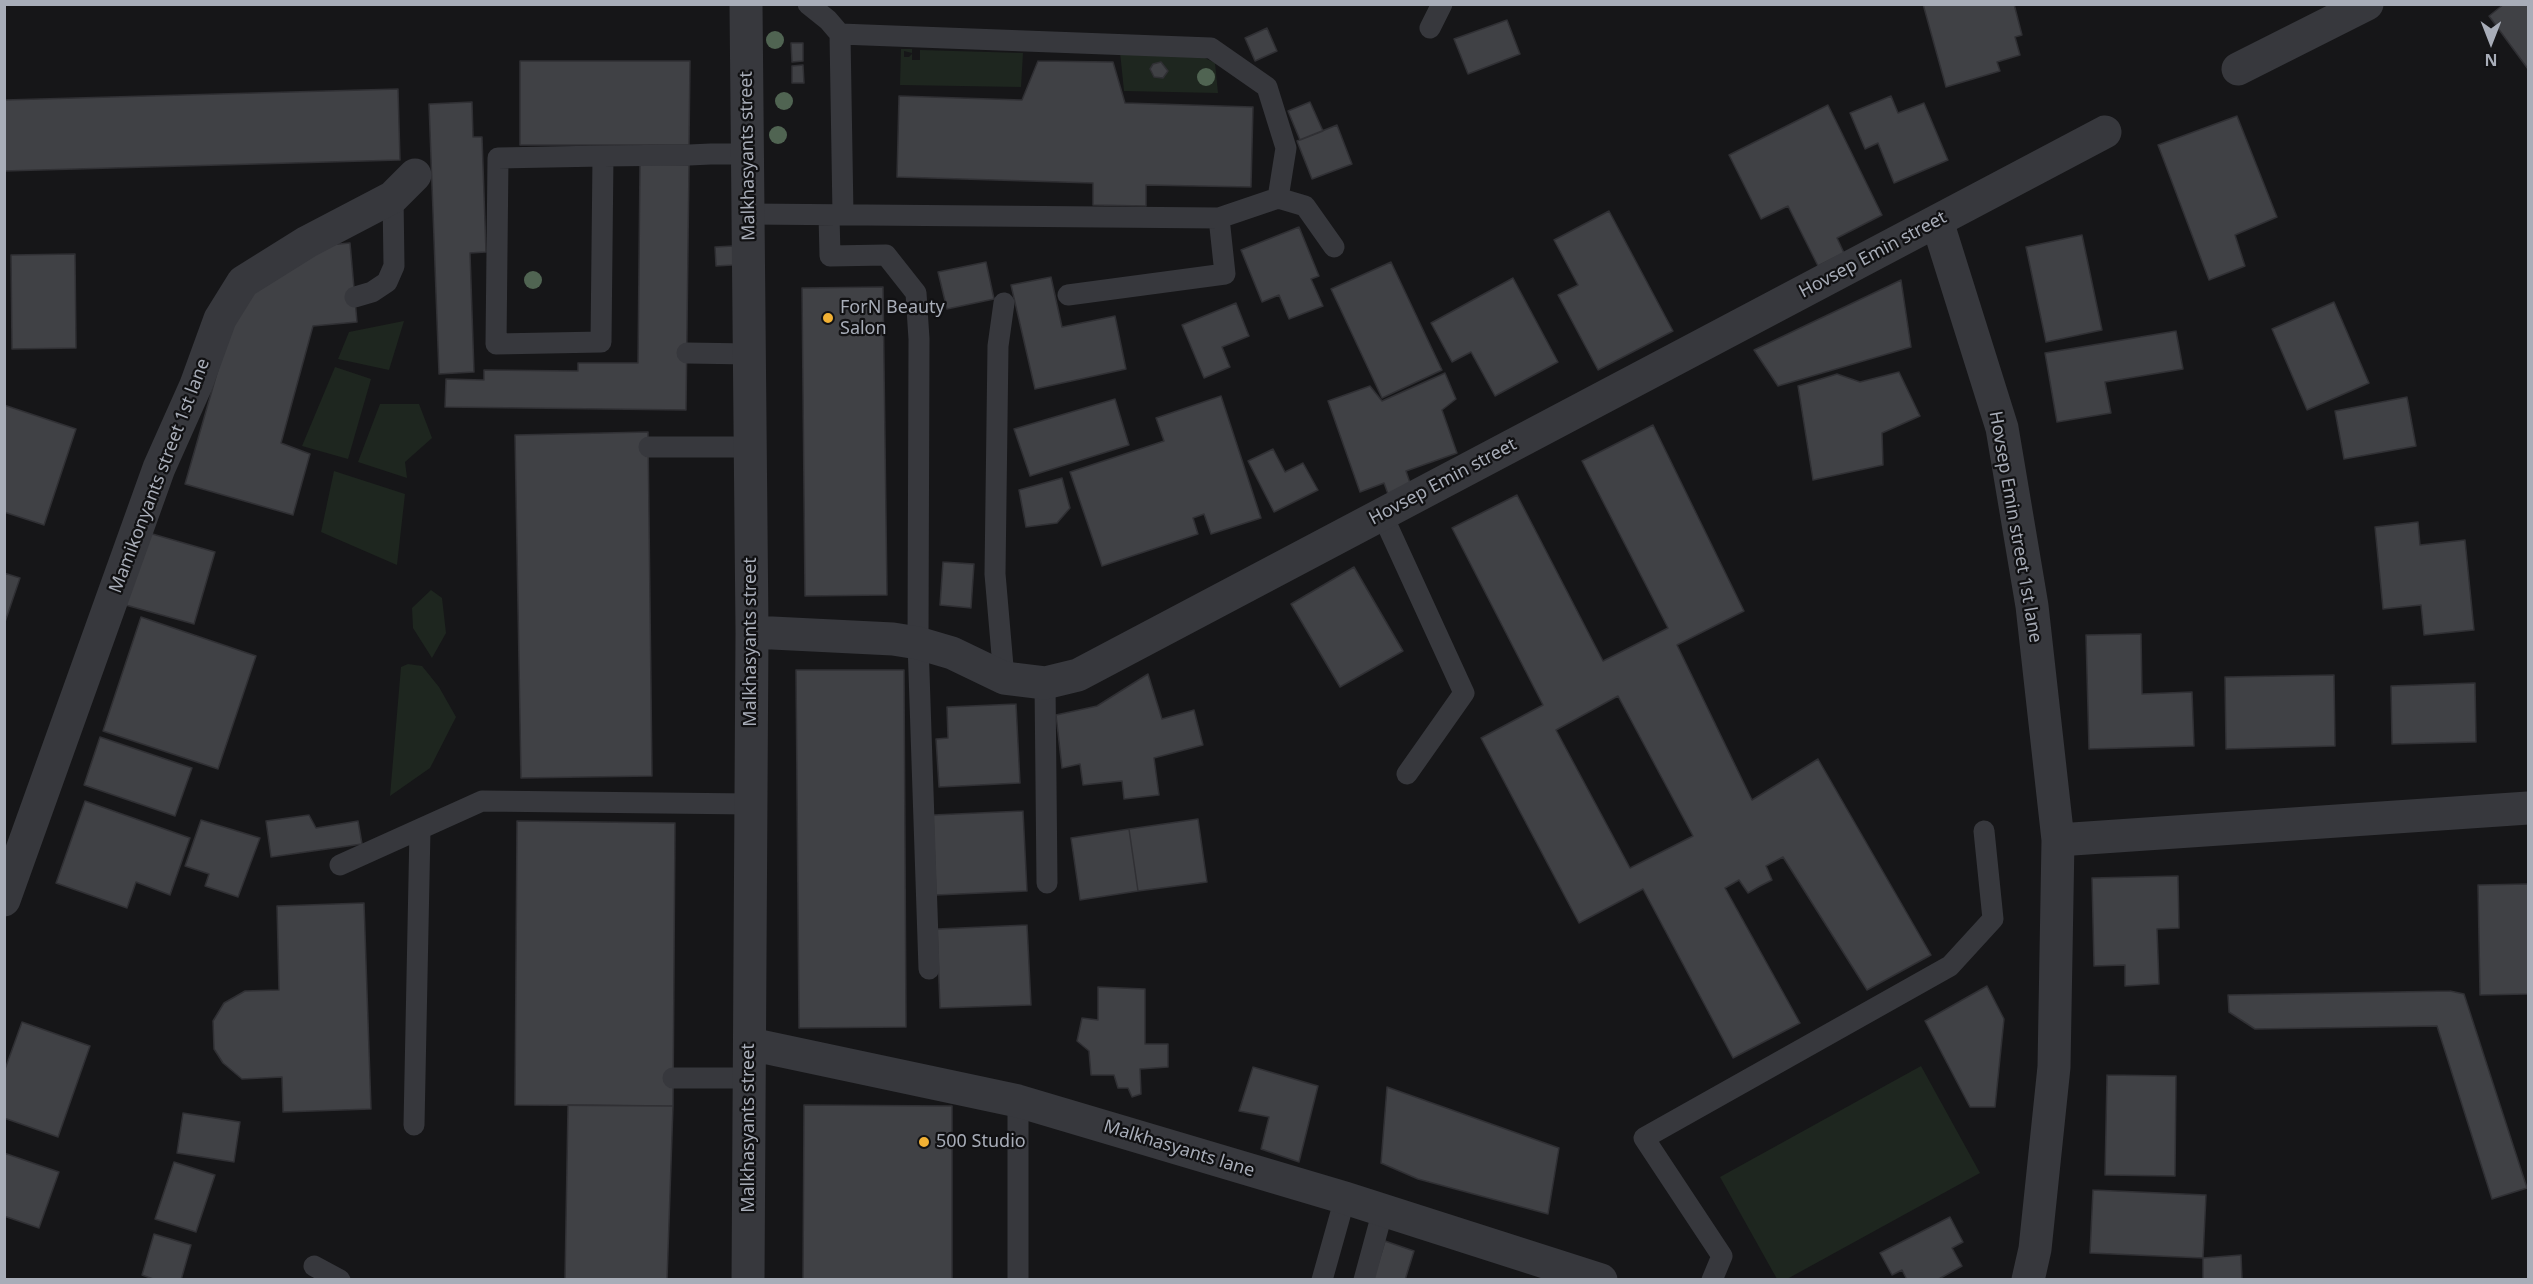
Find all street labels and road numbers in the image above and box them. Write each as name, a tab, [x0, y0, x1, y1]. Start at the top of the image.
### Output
street label: Malkhasyants street	[736, 71, 760, 241]
street label: Hovsep Emin street	[1796, 207, 1950, 303]
street label: Mamikonyants street 1st lane	[105, 356, 215, 596]
street label: Hovsep Emin street 1st lane	[1984, 410, 2046, 644]
street label: Hovsep Emin street	[1366, 434, 1520, 530]
street label: Malkhasyants street	[740, 557, 762, 727]
street label: Malkhasyants street	[738, 1043, 760, 1213]
street label: Malkhasyants lane	[1101, 1116, 1257, 1182]

